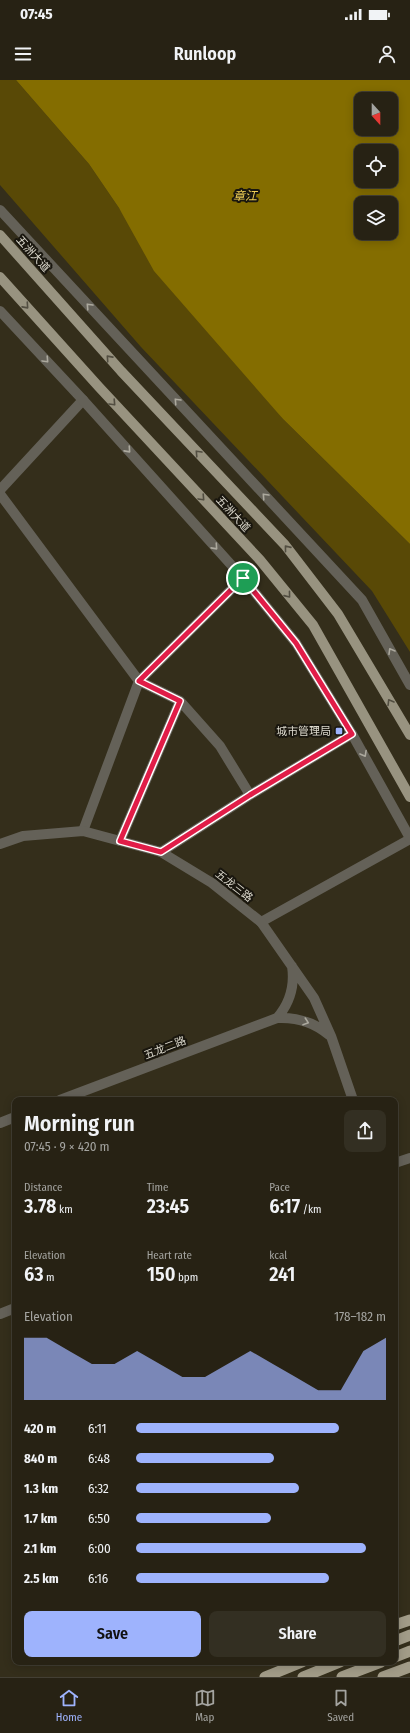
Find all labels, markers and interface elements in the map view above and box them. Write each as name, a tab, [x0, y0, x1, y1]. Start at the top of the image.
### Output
text: 07:45	[20, 5, 53, 23]
icon: menu	[12, 43, 34, 65]
text: Runloop	[174, 43, 236, 65]
icon: person	[376, 43, 398, 65]
north arrow	[354, 92, 398, 136]
map controls	[354, 92, 398, 240]
button: locate	[354, 144, 398, 188]
water label: 章江	[233, 189, 259, 203]
button: layers	[354, 196, 398, 240]
street label: 五洲大道	[13, 233, 53, 275]
one-way arrow	[21, 301, 29, 309]
one-way arrow	[86, 303, 93, 310]
one-way arrow	[41, 355, 48, 363]
one-way arrow	[107, 355, 114, 362]
one-way arrow	[108, 398, 115, 405]
one-way arrow	[174, 398, 182, 406]
one-way arrow	[123, 446, 130, 453]
one-way arrow	[195, 450, 203, 458]
one-way arrow	[197, 493, 204, 501]
street label: 五洲大道	[213, 493, 253, 535]
one-way arrow	[263, 494, 270, 501]
one-way arrow	[210, 542, 217, 550]
one-way arrow	[284, 545, 291, 552]
pin	[226, 561, 260, 595]
icon: arrive	[232, 567, 254, 589]
one-way arrow	[283, 590, 290, 598]
one-way arrow	[388, 648, 395, 655]
one-way arrow	[387, 699, 395, 706]
place label: 城市管理局	[276, 725, 331, 738]
marker: 城市管理局	[334, 726, 344, 736]
one-way arrow	[359, 750, 366, 757]
street label: 五龙三路	[213, 867, 255, 905]
one-way arrow	[303, 1017, 310, 1025]
street label: 五龙二路	[142, 1034, 188, 1062]
text: Morning run	[24, 1110, 135, 1137]
button: share	[344, 1110, 386, 1152]
text: 07:45 · 9 × 420 m	[24, 1139, 110, 1154]
text: Distance	[24, 1181, 63, 1194]
text: Time	[147, 1181, 168, 1194]
text: Pace	[269, 1181, 290, 1194]
text: 3.78	[24, 1194, 56, 1218]
text: 23:45	[147, 1194, 189, 1218]
text: 6:17	[269, 1194, 300, 1218]
text: km	[56, 1203, 73, 1216]
text: /km	[300, 1203, 322, 1216]
text: Elevation	[24, 1249, 65, 1262]
text: Heart rate	[147, 1249, 192, 1262]
text: kcal	[269, 1249, 287, 1262]
text: 63	[24, 1262, 44, 1286]
text: 150	[147, 1262, 175, 1286]
text: 241	[269, 1262, 295, 1286]
text: m	[44, 1271, 55, 1284]
text: bpm	[175, 1271, 198, 1284]
text: Elevation	[24, 1309, 73, 1324]
text: 178–182 m	[334, 1309, 386, 1324]
text: 420 m	[24, 1421, 56, 1436]
text: 6:11	[88, 1421, 107, 1436]
text: 840 m	[24, 1451, 57, 1466]
text: 6:48	[88, 1451, 110, 1466]
text: 1.3 km	[24, 1481, 58, 1496]
text: 6:32	[88, 1481, 109, 1496]
text: 1.7 km	[24, 1511, 57, 1526]
text: 6:50	[88, 1511, 110, 1526]
text: 2.1 km	[24, 1541, 56, 1556]
text: 6:00	[88, 1541, 111, 1556]
text: 2.5 km	[24, 1571, 59, 1586]
text: 6:16	[88, 1571, 108, 1586]
button: Save	[24, 1611, 201, 1657]
button: Share	[209, 1611, 386, 1657]
tab: Home	[56, 1687, 82, 1724]
tab: Map	[194, 1687, 216, 1724]
tab: Saved	[327, 1687, 354, 1724]

